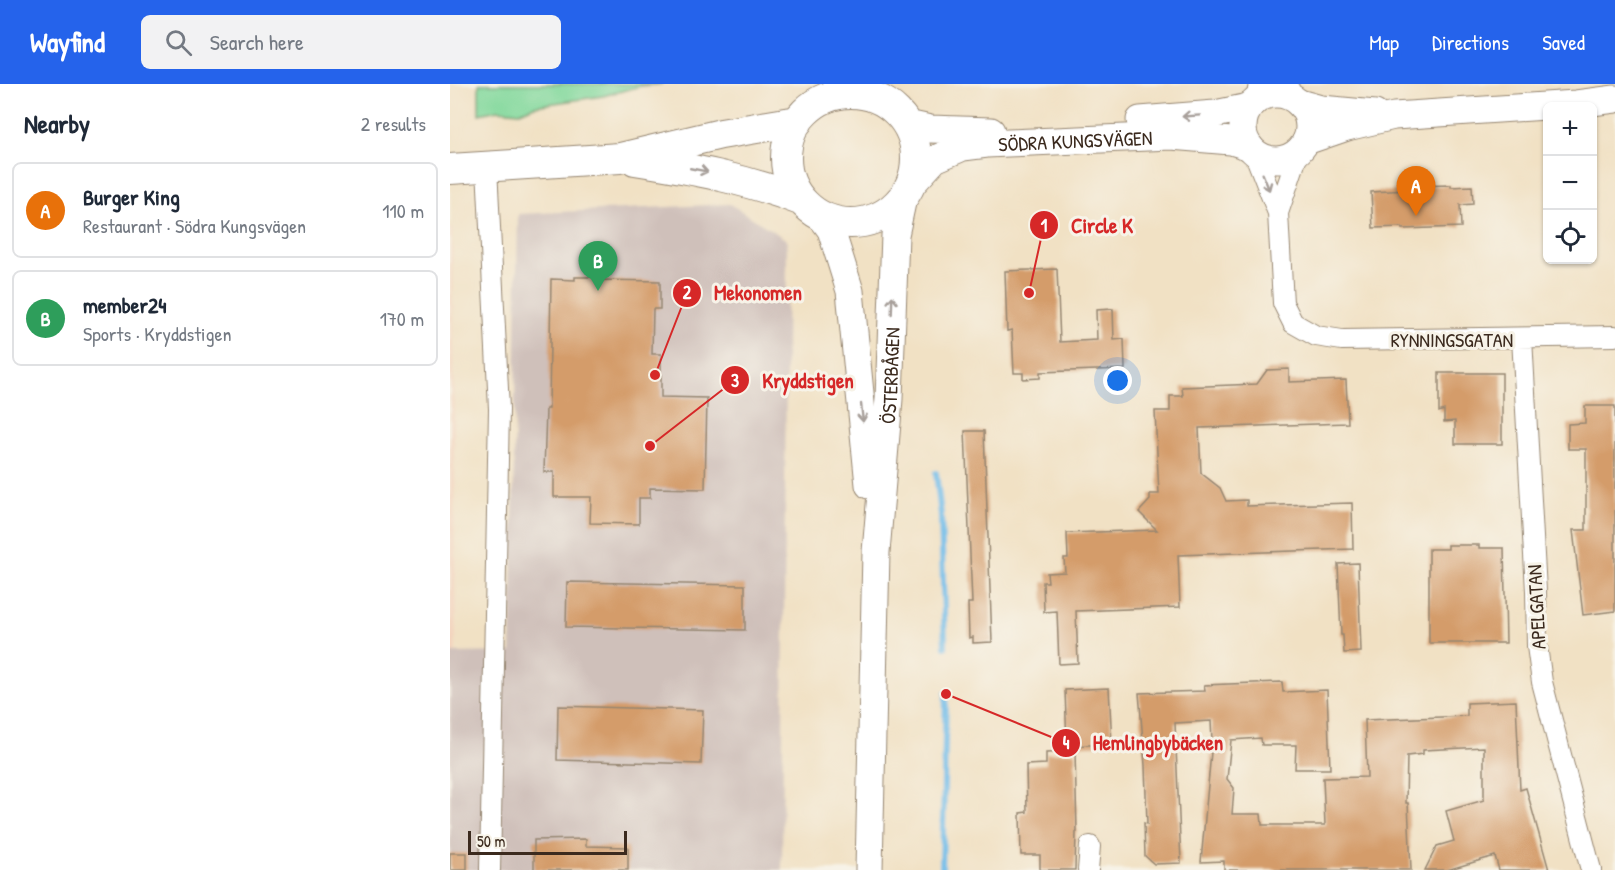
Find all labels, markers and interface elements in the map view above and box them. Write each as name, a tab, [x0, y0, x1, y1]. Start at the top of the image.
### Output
search box	[141, 15, 561, 69]
text: Wayfind	[30, 23, 105, 61]
icon: search	[162, 26, 195, 59]
text: Search here	[210, 27, 304, 57]
text: Map	[1369, 28, 1399, 57]
text: Directions	[1432, 28, 1509, 57]
text: Saved	[1542, 28, 1585, 57]
map controls	[1543, 102, 1597, 264]
button: +	[1543, 102, 1597, 156]
text: Nearby	[24, 106, 90, 141]
text: 2 results	[361, 110, 426, 137]
one-way arrow	[1181, 111, 1201, 122]
street label: SÖDRA KUNGSVÄGEN	[998, 123, 1153, 157]
button: −	[1543, 156, 1597, 210]
one-way arrow	[689, 165, 708, 177]
pin: A	[1396, 166, 1436, 216]
one-way arrow	[1261, 173, 1272, 191]
text: Burger King	[83, 182, 180, 212]
text: A	[41, 197, 50, 224]
text: 110 m	[382, 197, 424, 224]
callout: Circle K	[1029, 206, 1145, 245]
button: locate	[1543, 210, 1597, 264]
text: Circle K	[1071, 211, 1133, 240]
text: Restaurant · Södra Kungsvägen	[83, 212, 306, 239]
text: 1	[1041, 213, 1048, 238]
pin: B	[578, 242, 618, 291]
callout: Mekonomen	[672, 273, 814, 312]
text: Mekonomen	[714, 278, 802, 307]
text: 2	[683, 280, 692, 305]
text: member24	[83, 290, 167, 320]
one-way arrow	[887, 296, 898, 316]
text: B	[40, 305, 51, 332]
text: 170 m	[380, 305, 424, 332]
text: Sports · Kryddstigen	[83, 320, 231, 347]
street label: RYNNINGSGATAN	[1391, 326, 1513, 353]
street label: ÖSTERBÅGEN	[873, 327, 905, 425]
callout: Kryddstigen	[720, 361, 865, 400]
text: Kryddstigen	[762, 366, 854, 396]
your location	[1103, 366, 1132, 395]
text: 3	[731, 368, 739, 393]
one-way arrow	[857, 403, 868, 423]
street label: APELGATAN	[1520, 564, 1552, 650]
callout: Hemlingbybäcken	[1051, 723, 1235, 762]
text: Hemlingbybäcken	[1093, 728, 1223, 758]
text: 4	[1063, 730, 1070, 755]
scale bar	[468, 828, 627, 856]
text: 50 m	[477, 830, 506, 852]

